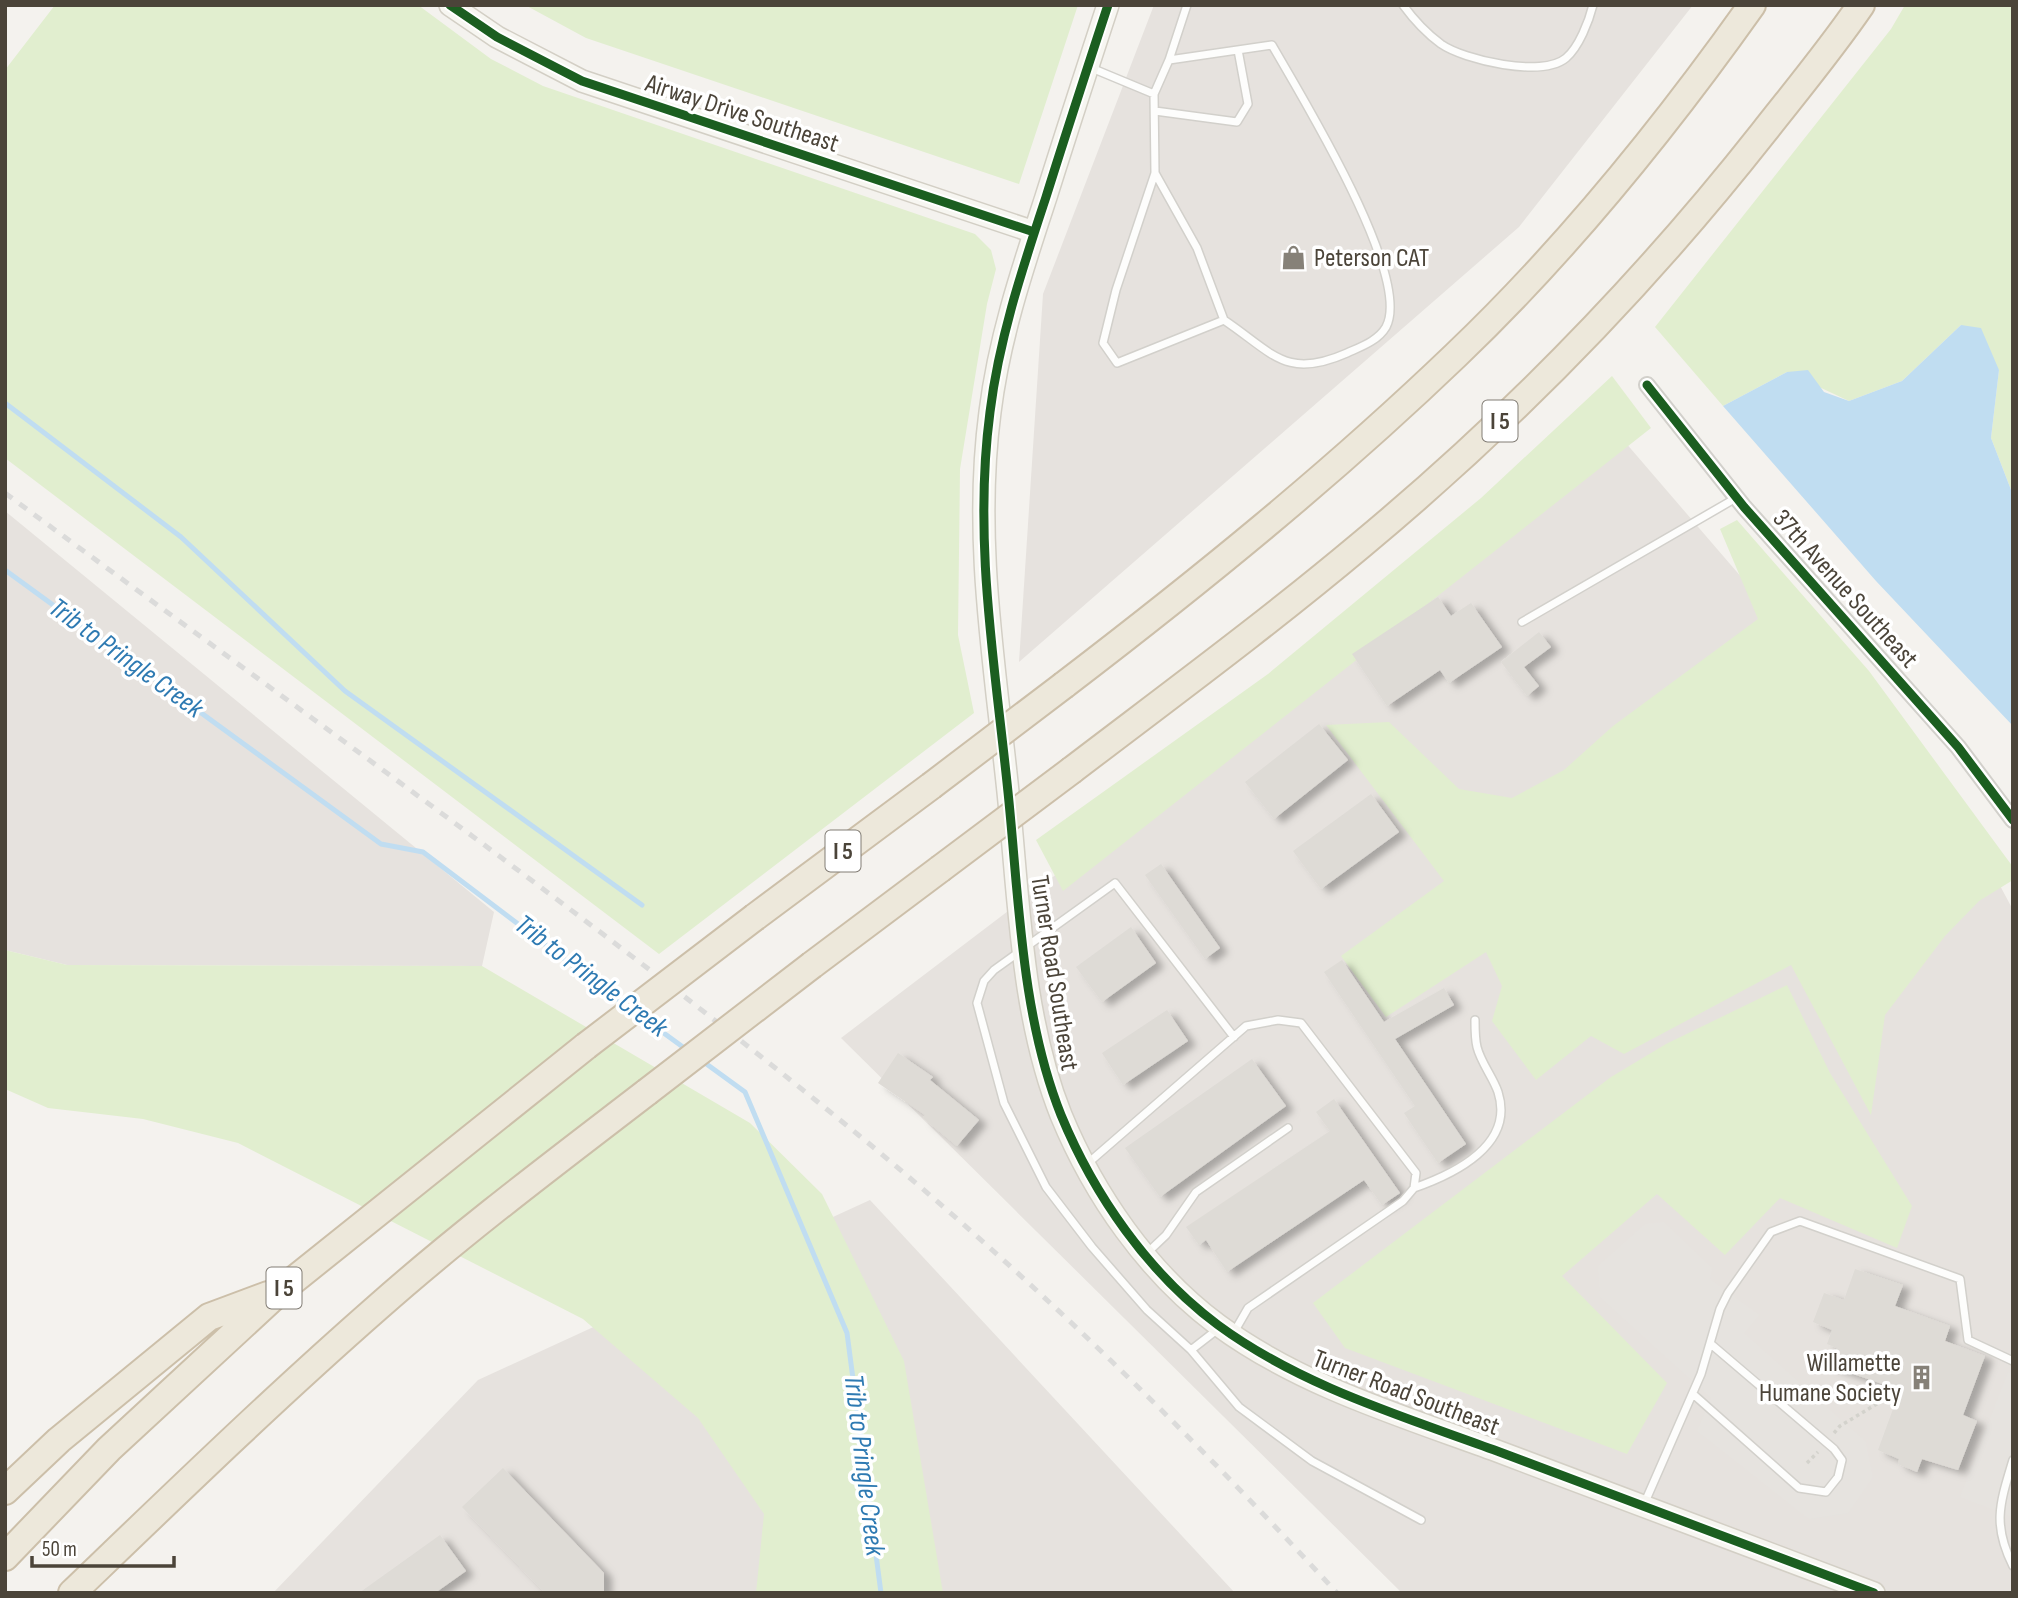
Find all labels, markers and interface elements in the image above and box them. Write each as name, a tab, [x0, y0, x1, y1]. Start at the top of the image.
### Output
street label: Airway Drive Southeast	[641, 68, 843, 160]
place label: Peterson CAT	[1314, 243, 1429, 274]
shop icon: Peterson CAT	[1280, 244, 1308, 272]
road number: I 5	[1482, 400, 1518, 442]
street label: 37th Avenue Southeast	[1766, 504, 1924, 674]
water label: Trib to Pringle Creek	[42, 591, 211, 726]
road number: I 5	[826, 830, 860, 872]
street label: Turner Road Southeast	[1023, 873, 1085, 1073]
water label: Trib to Pringle Creek	[508, 908, 675, 1045]
road number: I 5	[266, 1268, 302, 1308]
street label: Turner Road Southeast	[1308, 1343, 1504, 1443]
place label: Willamette Humane Society	[1759, 1348, 1901, 1409]
building icon: Willamette Humane Society	[1907, 1364, 1935, 1392]
water label: Trib to Pringle Creek	[836, 1372, 892, 1559]
scale bar	[32, 1524, 173, 1568]
text: 50 m	[42, 1537, 77, 1562]

